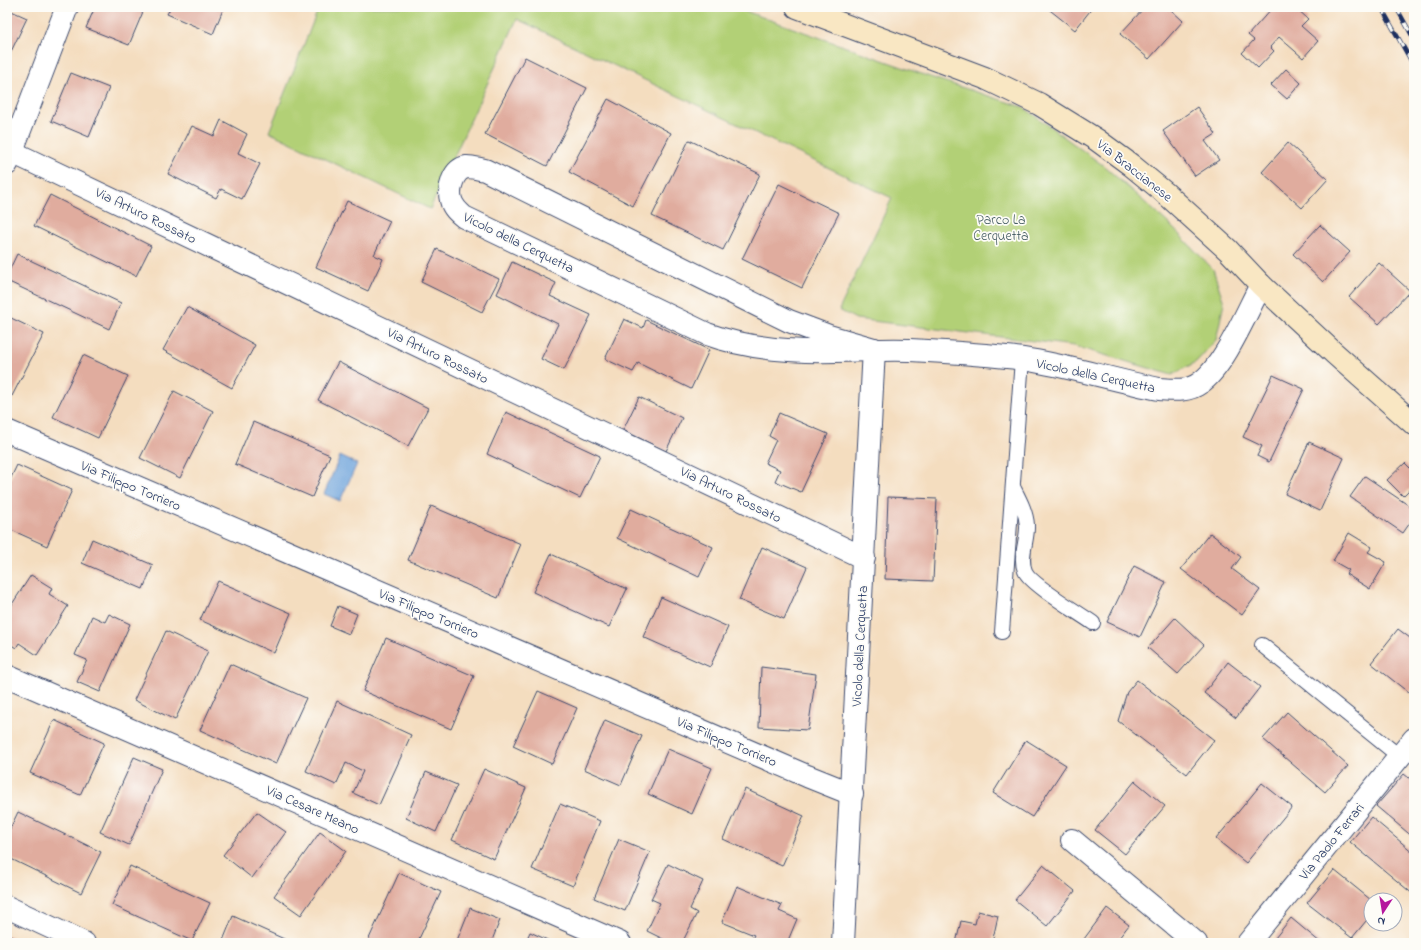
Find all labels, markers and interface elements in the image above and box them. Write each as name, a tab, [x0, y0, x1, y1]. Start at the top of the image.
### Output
street label: Via Braccianese	[1091, 134, 1177, 208]
street label: Via Arturo Rossato	[90, 182, 200, 250]
street label: Vicolo della Cerquetta	[458, 207, 577, 279]
park label: Parco La Cerquetta	[973, 210, 1029, 247]
street label: Via Arturo Rossato	[382, 322, 492, 390]
street label: Vicolo della Cerquetta	[1033, 353, 1157, 399]
street label: Via Filippo Torriero	[76, 455, 184, 517]
street label: Via Arturo Rossato	[675, 461, 785, 529]
street label: Via Filippo Torriero	[374, 583, 482, 645]
street label: Vicolo della Cerquetta	[847, 585, 874, 708]
street label: Via Filippo Torriero	[672, 711, 780, 773]
street label: Via Cesare Meano	[261, 780, 362, 840]
street label: Via Paolo Ferrari	[1294, 799, 1370, 886]
north arrow	[1363, 892, 1403, 932]
text: N	[1376, 912, 1386, 929]

